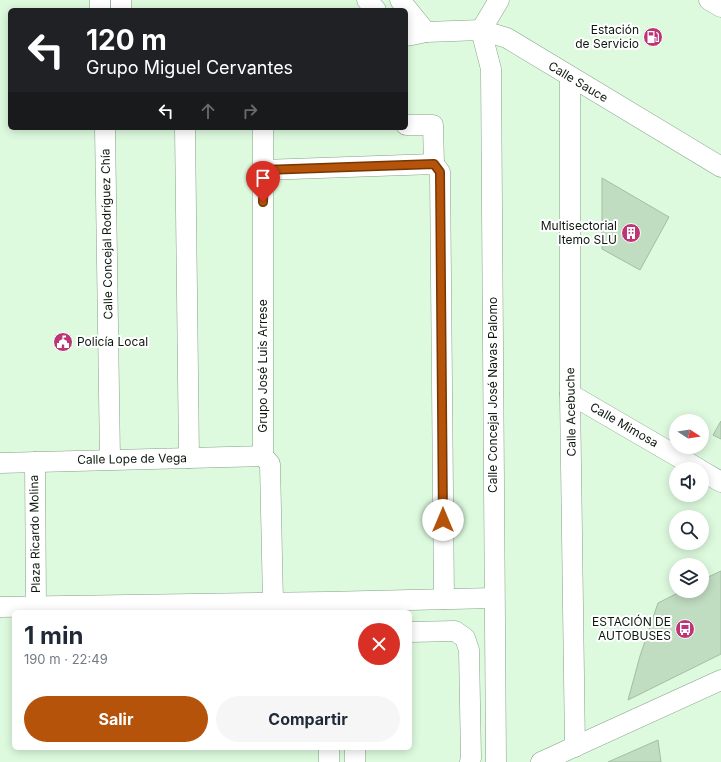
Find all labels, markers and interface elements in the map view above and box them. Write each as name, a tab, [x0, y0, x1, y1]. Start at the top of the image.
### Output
place label: Estación de Servicio	[575, 22, 639, 51]
text: 120 m	[86, 23, 167, 57]
icon: left	[20, 24, 72, 76]
fuel station icon: Estación de Servicio	[642, 26, 664, 48]
text: Grupo Miguel Cervantes	[86, 57, 293, 78]
street label: Calle Sauce	[546, 58, 611, 105]
icon: left	[155, 100, 177, 122]
icon: ahead	[197, 100, 219, 122]
icon: right	[239, 100, 261, 122]
street label: Calle Concejal Rodríguez Chía	[98, 148, 115, 320]
pin	[246, 161, 280, 202]
icon: arrive	[252, 167, 274, 189]
place label: Multisectorial Itemo SLU	[541, 218, 617, 247]
building icon: Multisectorial Itemo SLU	[620, 222, 642, 244]
street label: Calle Concejal José Navas Palomo	[485, 297, 500, 493]
street label: Grupo José Luis Arrese	[255, 299, 270, 433]
public building icon: Policía Local	[52, 331, 74, 353]
place label: Policía Local	[77, 334, 148, 349]
street label: Calle Acebuche	[562, 367, 579, 457]
street label: Calle Mimosa	[587, 399, 661, 450]
north arrow	[669, 414, 709, 454]
map controls	[669, 414, 709, 598]
street label: Calle Lope de Vega	[77, 450, 187, 467]
button: sound	[669, 462, 709, 502]
street label: Plaza Ricardo Molina	[26, 475, 43, 593]
position arrow	[422, 499, 464, 541]
button: search	[669, 510, 709, 550]
button: layers	[669, 558, 709, 598]
place label: ESTACIÓN DE AUTOBUSES	[592, 614, 671, 643]
bus stop icon: ESTACIÓN DE AUTOBUSES	[674, 618, 696, 640]
text: 1 min	[24, 621, 83, 650]
button: close	[358, 623, 400, 665]
text: 190 m · 22:49	[24, 651, 108, 667]
button: Salir	[24, 696, 208, 742]
button: Compartir	[216, 696, 400, 742]

